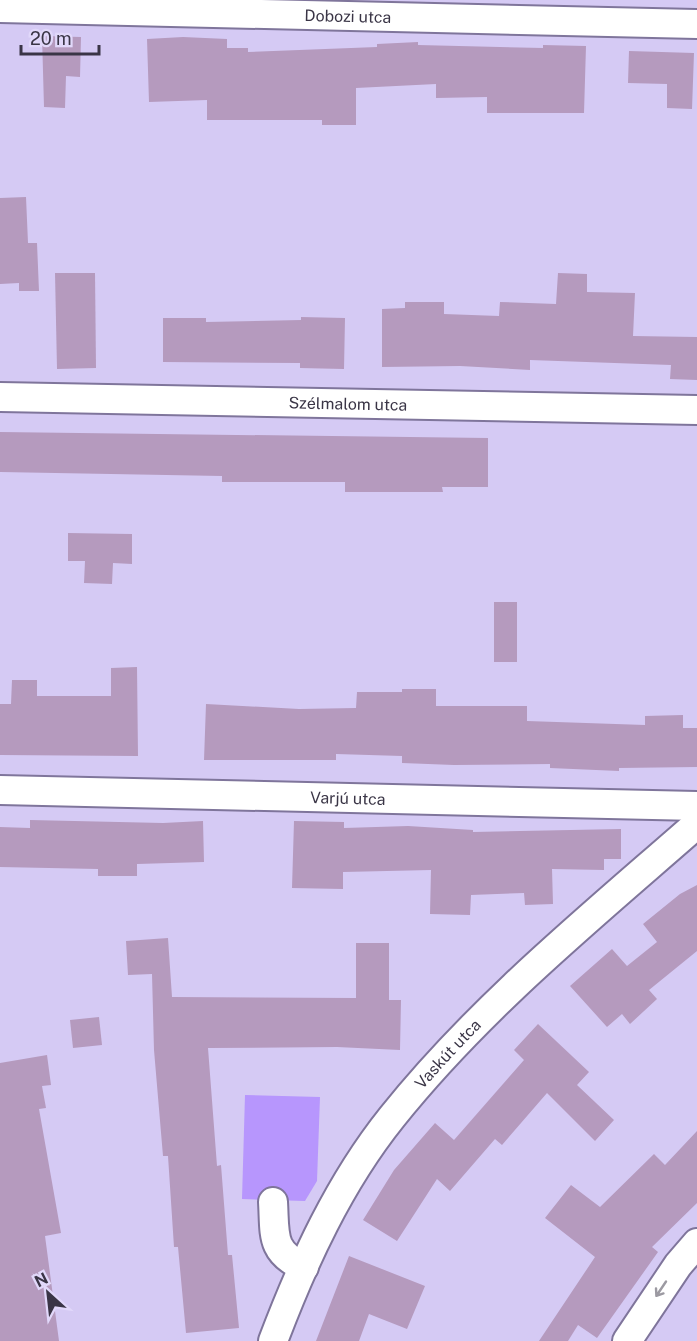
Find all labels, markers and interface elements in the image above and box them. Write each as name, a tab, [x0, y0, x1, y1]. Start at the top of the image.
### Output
street label: Dobozi utca	[304, 5, 392, 26]
scale bar	[21, 18, 99, 56]
text: 20 m	[30, 28, 72, 49]
street label: Szélmalom utca	[288, 393, 407, 414]
street label: Varjú utca	[310, 788, 386, 808]
street label: Vaskút utca	[411, 1015, 485, 1092]
north arrow	[18, 1263, 78, 1323]
text: N	[32, 1269, 51, 1291]
one-way arrow	[655, 1281, 667, 1297]

